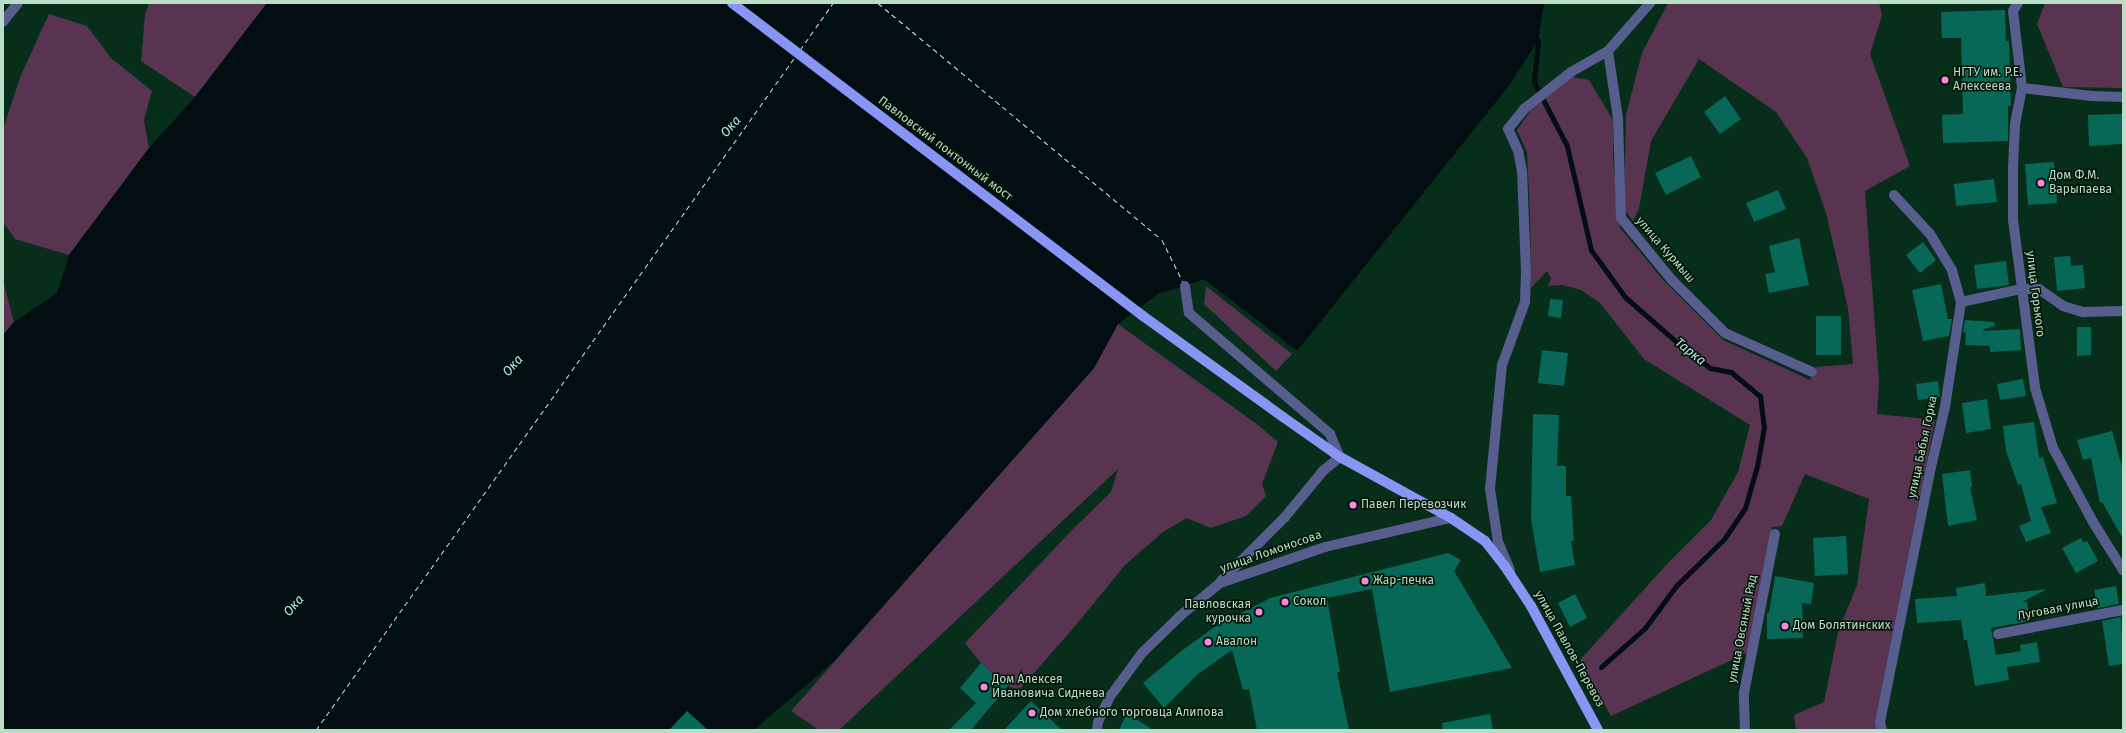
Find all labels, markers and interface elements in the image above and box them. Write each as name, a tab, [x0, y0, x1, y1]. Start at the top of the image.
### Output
place label: НГТУ им. Р.Е. Алексеева	[1953, 66, 2022, 94]
marker: НГТУ им. Р.Е. Алексеева	[1940, 75, 1950, 85]
street label: Павловский понтонный мост	[875, 94, 1015, 204]
water label: Ока	[717, 113, 745, 141]
place label: Дом Ф.М. Варыпаева	[2049, 169, 2112, 197]
marker: Дом Ф.М. Варыпаева	[2036, 178, 2046, 188]
street label: улица Курмыш	[1632, 214, 1698, 286]
street label: улица Горького	[2023, 250, 2047, 338]
water label: Тарка	[1671, 335, 1709, 369]
water label: Ока	[499, 352, 527, 380]
street label: улица Бабья Горка	[1905, 394, 1941, 500]
place label: Павел Перевозчик	[1361, 498, 1466, 512]
marker: Павел Перевозчик	[1348, 500, 1358, 510]
street label: улица Ломоносова	[1218, 528, 1324, 576]
place label: Жар-печка	[1373, 574, 1434, 588]
street label: улица Овсяный Ряд	[1725, 574, 1761, 684]
marker: Жар-печка	[1360, 576, 1370, 586]
street label: улица Павлов-Перевоз	[1531, 588, 1607, 710]
water label: Ока	[280, 592, 308, 620]
street label: Луговая улица	[2016, 594, 2100, 624]
place label: Сокол	[1293, 595, 1326, 609]
marker: Сокол	[1280, 597, 1290, 607]
place label: Павловская курочка	[1184, 598, 1251, 626]
marker: Павловская курочка	[1254, 607, 1264, 617]
place label: Дом Болятинских	[1793, 619, 1891, 633]
marker: Дом Болятинских	[1780, 621, 1790, 631]
place label: Авалон	[1216, 635, 1257, 649]
marker: Авалон	[1203, 637, 1213, 647]
place label: Дом Алексея Ивановича Сиднева	[992, 673, 1105, 701]
marker: Дом Алексея Ивановича Сиднева	[979, 682, 989, 692]
place label: Дом хлебного торговца Алипова	[1040, 706, 1224, 720]
marker: Дом хлебного торговца Алипова	[1027, 708, 1037, 718]

